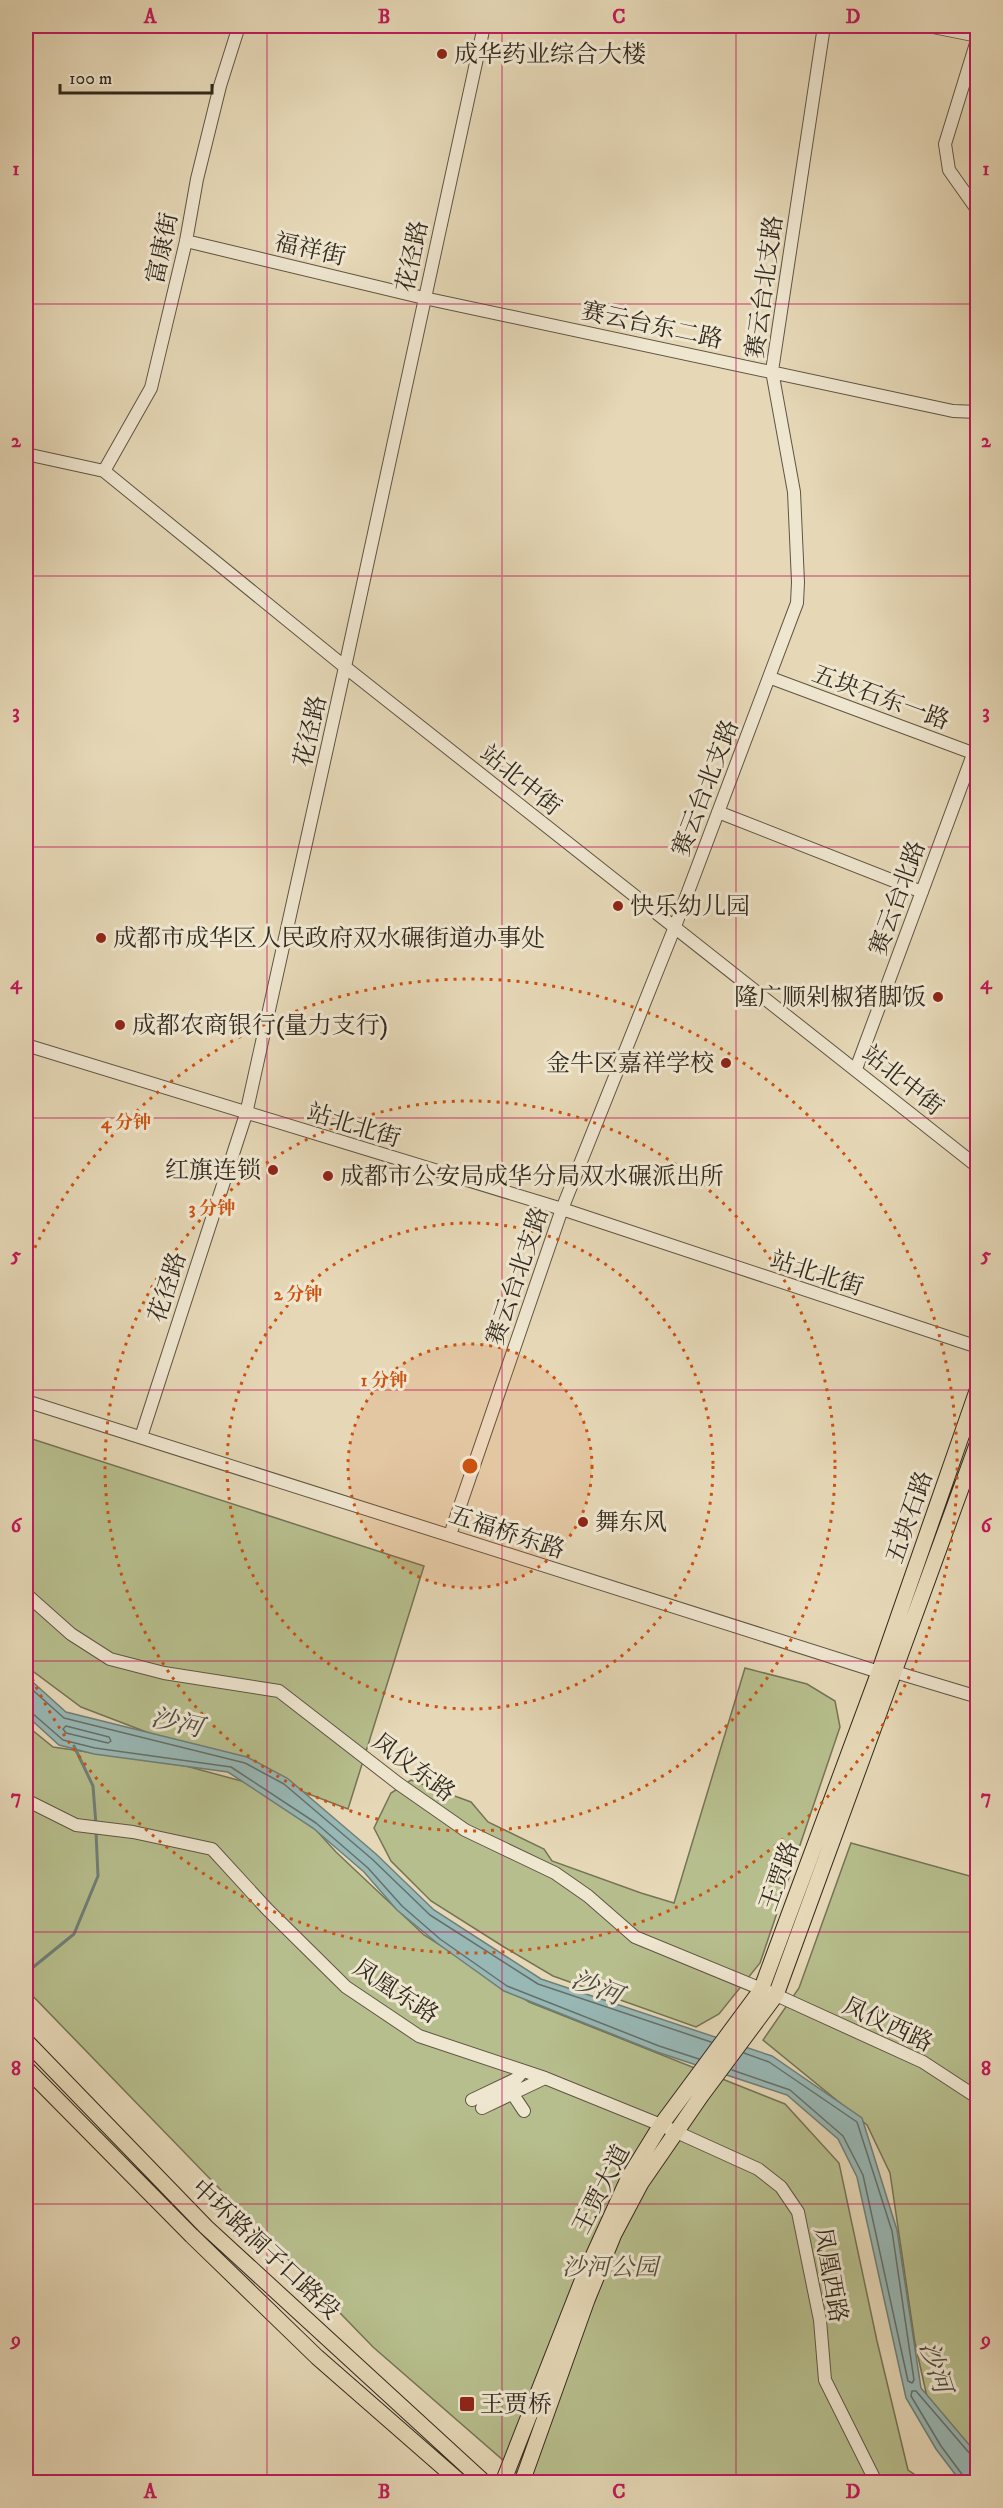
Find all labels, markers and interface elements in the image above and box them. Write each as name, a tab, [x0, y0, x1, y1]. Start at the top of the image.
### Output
text: A	[143, 5, 158, 30]
text: B	[378, 5, 390, 30]
text: C	[612, 5, 626, 30]
text: D	[846, 5, 861, 30]
place label: 成华药业综合大楼	[454, 40, 646, 70]
marker: 成华药业综合大楼	[435, 47, 449, 61]
scale bar	[60, 57, 212, 95]
text: 100 m	[69, 68, 112, 90]
text: 1	[12, 157, 20, 182]
text: 1	[982, 157, 990, 182]
street label: 富康街	[141, 210, 185, 287]
street label: 赛云台北支路	[740, 214, 790, 361]
street label: 花径路	[391, 218, 435, 295]
street label: 福祥街	[271, 227, 348, 273]
street label: 赛云台东二路	[578, 296, 725, 356]
text: 2	[11, 429, 22, 454]
text: 2	[981, 429, 992, 454]
street label: 五块石东一路	[808, 659, 953, 737]
street label: 花径路	[288, 693, 334, 770]
text: 3	[12, 700, 20, 725]
text: 3	[982, 700, 990, 725]
street label: 赛云台北支路	[666, 716, 746, 861]
street label: 站北中街	[474, 739, 567, 823]
street label: 赛云台北路	[863, 837, 933, 960]
place label: 快乐幼儿园	[630, 892, 750, 922]
marker: 快乐幼儿园	[611, 899, 625, 913]
place label: 成都市成华区人民政府双水碾街道办事处	[113, 924, 545, 954]
marker: 成都市成华区人民政府双水碾街道办事处	[94, 931, 108, 945]
text: 4	[10, 971, 23, 996]
text: 4	[980, 971, 993, 996]
place label: 隆广顺剁椒猪脚饭	[734, 983, 926, 1013]
marker: 隆广顺剁椒猪脚饭	[931, 990, 945, 1004]
place label: 成都农商银行(量力支行)	[132, 1011, 388, 1041]
marker: 成都农商银行(量力支行)	[113, 1018, 127, 1032]
street label: 站北中街	[856, 1039, 949, 1123]
place label: 金牛区嘉祥学校	[546, 1049, 714, 1079]
marker: 金牛区嘉祥学校	[719, 1056, 733, 1070]
street label: 站北北街	[303, 1098, 404, 1154]
text: 4 分钟	[100, 1112, 151, 1134]
place label: 红旗连锁	[165, 1156, 261, 1186]
place label: 成都市公安局成华分局双水碾派出所	[340, 1162, 724, 1192]
marker: 红旗连锁	[266, 1163, 280, 1177]
marker: 成都市公安局成华分局双水碾派出所	[321, 1169, 335, 1183]
text: 3 分钟	[189, 1198, 235, 1220]
street label: 赛云台北支路	[480, 1203, 556, 1349]
text: 5	[10, 1243, 21, 1268]
text: 5	[980, 1243, 991, 1268]
street label: 站北北街	[766, 1245, 867, 1303]
street label: 花径路	[143, 1248, 193, 1326]
text: 2 分钟	[274, 1284, 322, 1306]
text: 1 分钟	[361, 1370, 407, 1392]
centre of rings	[460, 1456, 480, 1476]
street label: 五块石路	[880, 1467, 940, 1568]
street label: 五福桥东路	[445, 1500, 568, 1566]
place label: 舞东风	[595, 1508, 667, 1538]
text: 6	[11, 1514, 23, 1539]
text: 6	[981, 1514, 993, 1539]
marker: 舞东风	[576, 1515, 590, 1529]
water label: 沙河	[148, 1702, 210, 1746]
street label: 凤仪东路	[366, 1727, 461, 1809]
text: 7	[11, 1785, 21, 1810]
text: 7	[981, 1785, 991, 1810]
street label: 王贾路	[754, 1837, 806, 1915]
street label: 凤凰东路	[347, 1953, 444, 2031]
water label: 沙河	[566, 1964, 630, 2015]
street label: 凤仪西路	[838, 1991, 937, 2059]
text: 8	[11, 2057, 21, 2082]
text: 8	[981, 2057, 991, 2082]
street label: 王贾大道	[567, 2140, 637, 2239]
street label: 中环路洞子口路段	[185, 2173, 346, 2326]
street label: 凤凰西路	[807, 2225, 853, 2325]
park label: 沙河公园	[562, 2253, 662, 2283]
text: 9	[9, 2328, 21, 2353]
text: 9	[979, 2328, 991, 2353]
water label: 沙河	[911, 2338, 960, 2401]
place label: 王贾桥	[480, 2390, 552, 2420]
marker: 王贾桥	[458, 2395, 476, 2413]
text: A	[143, 2480, 158, 2505]
text: B	[378, 2480, 390, 2505]
text: C	[612, 2480, 626, 2505]
text: D	[846, 2480, 861, 2505]

